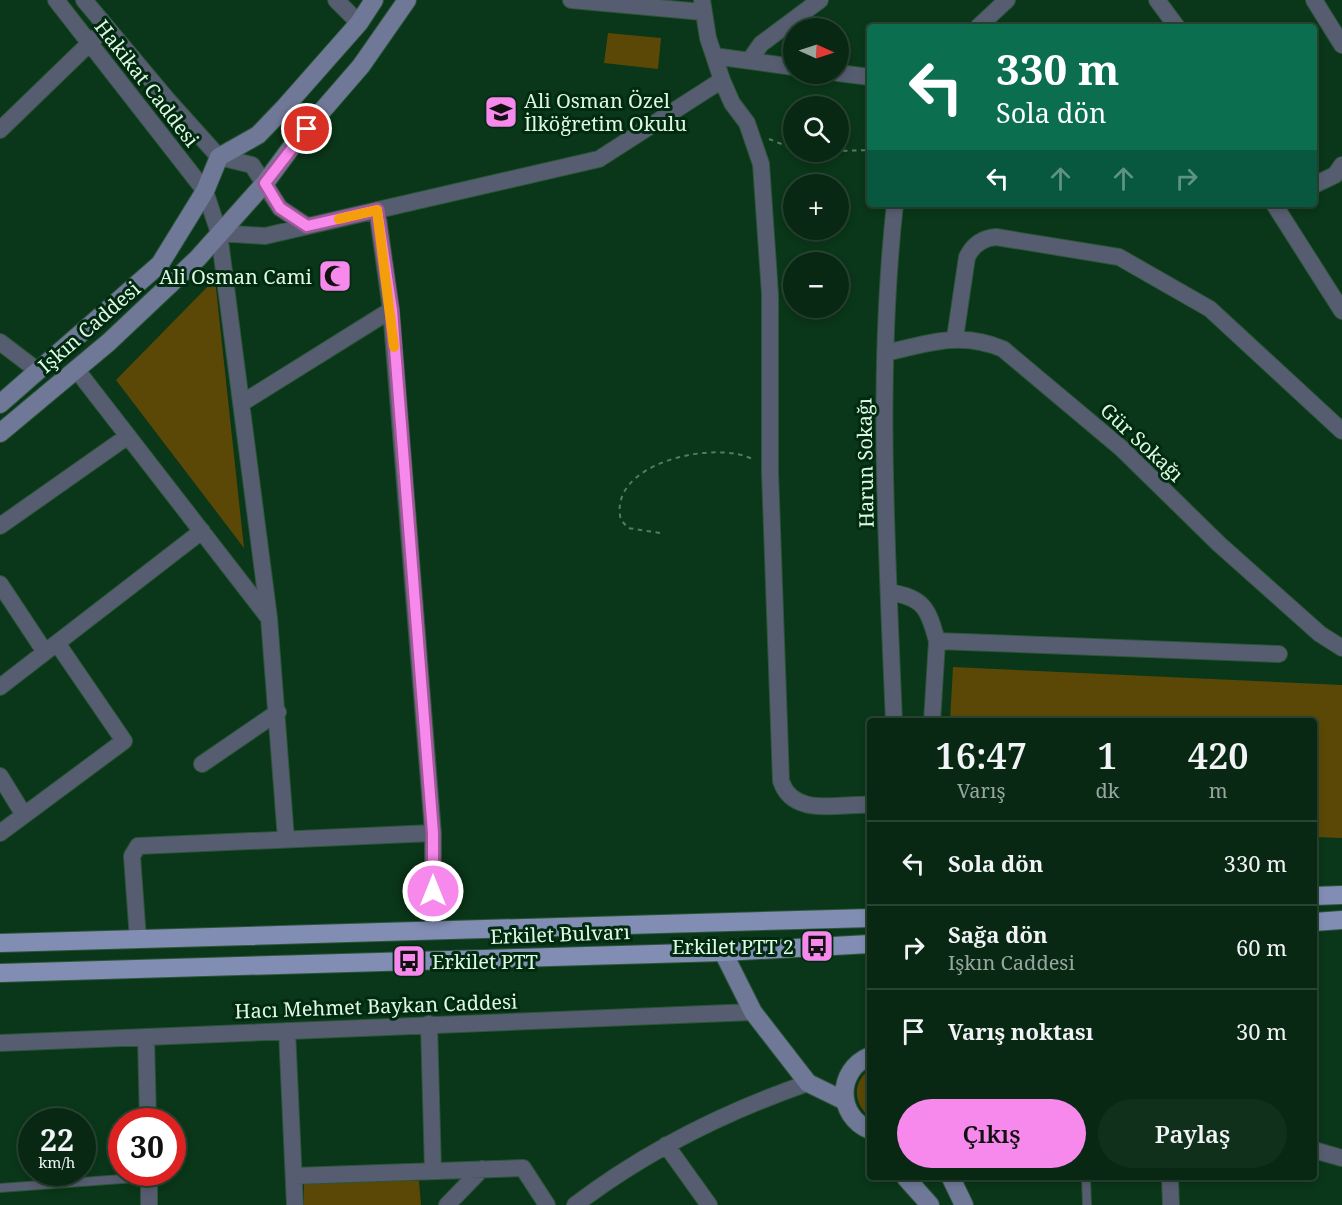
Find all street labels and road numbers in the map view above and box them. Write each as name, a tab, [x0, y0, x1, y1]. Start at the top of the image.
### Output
street label: Hakikat Caddesi	[89, 14, 206, 153]
street label: Işkın Caddesi	[32, 275, 146, 379]
street label: Harun Sokağı	[850, 397, 880, 528]
street label: Gür Sokağı	[1095, 397, 1190, 488]
street label: Erkilet Bulvarı	[490, 918, 631, 950]
street label: Hacı Mehmet Baykan Caddesi	[234, 988, 519, 1024]

